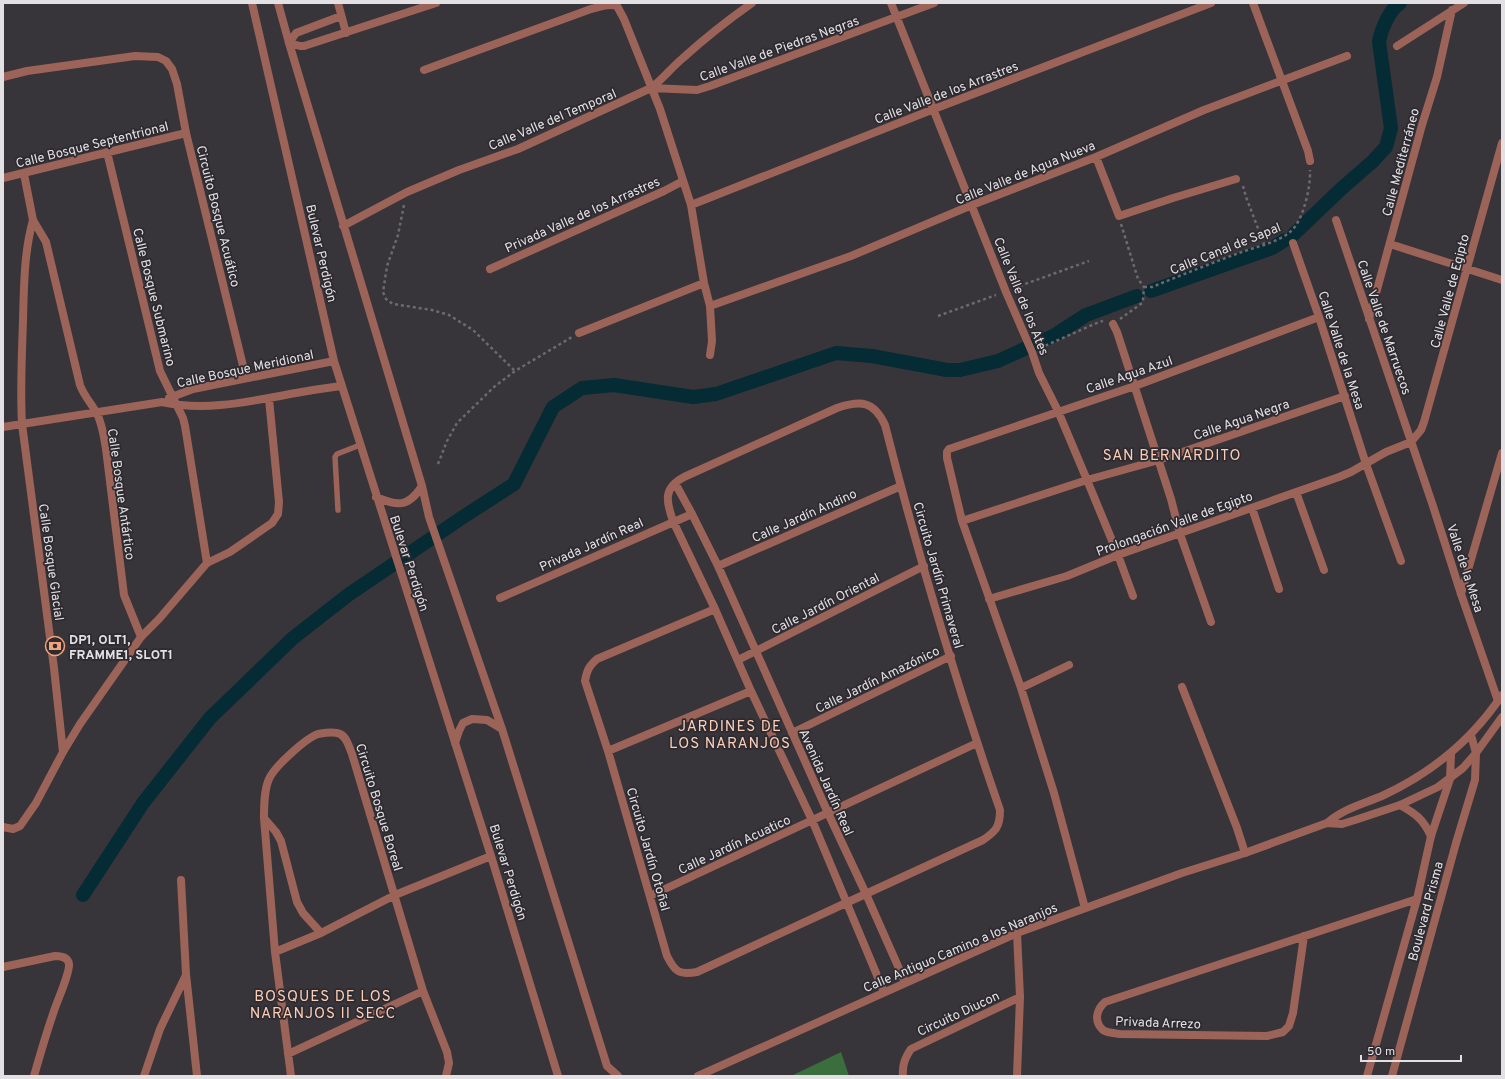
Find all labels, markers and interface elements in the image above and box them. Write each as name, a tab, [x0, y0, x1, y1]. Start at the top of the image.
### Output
street label: Calle Valle de Piedras Negras	[698, 14, 862, 86]
street label: Calle Valle de los Arrastres	[872, 59, 1021, 129]
street label: Calle Valle del Temporal	[486, 87, 619, 155]
street label: Calle Mediterráneo	[1380, 107, 1424, 218]
street label: Calle Bosque Septentrional	[14, 119, 171, 173]
street label: Calle Valle de Agua Nueva	[953, 138, 1098, 209]
street label: Circuito Bosque Acuático	[192, 144, 242, 289]
street label: Privada Valle de los Arrastres	[503, 174, 663, 257]
street label: Bulevar Perdigón	[301, 203, 339, 304]
street label: Calle Canal de Sapal	[1168, 220, 1284, 279]
street label: Calle Bosque Submarino	[128, 227, 178, 368]
street label: Calle Valle de Egipto	[1428, 233, 1474, 350]
street label: Calle Valle de los Ates	[989, 235, 1051, 358]
street label: Calle Valle de Marruecos	[1353, 258, 1414, 397]
street label: Calle Valle de la Mesa	[1313, 289, 1367, 412]
street label: Calle Bosque Meridional	[175, 348, 315, 392]
street label: Calle Agua Azul	[1084, 354, 1175, 398]
street label: Calle Agua Negra	[1192, 397, 1292, 445]
street label: Calle Bosque Antártico	[103, 427, 137, 561]
district label: SAN BERNARDITO	[1103, 447, 1241, 466]
street label: Calle Jardín Andino	[750, 487, 860, 547]
street label: Prolongación Valle de Egipto	[1094, 489, 1255, 561]
street label: Circuito Jardín Primaveral	[909, 501, 966, 651]
street label: Calle Bosque Glacial	[34, 503, 66, 622]
street label: Bulevar Perdigón	[385, 514, 431, 614]
street label: Privada Jardín Real	[537, 516, 646, 576]
street label: Valle de la Mesa	[1442, 522, 1486, 615]
street label: Calle Jardín Oriental	[769, 571, 883, 639]
place label: DP1, OLT1, FRAMME1, SLOT1	[69, 633, 173, 664]
bank icon: DP1, OLT1, FRAMME1, SLOT1	[44, 635, 66, 657]
street label: Calle Jardín Amazónico	[813, 644, 943, 718]
district label: JARDINES DE LOS NARANJOS	[669, 718, 791, 754]
street label: Avenida Jardín Real	[794, 727, 856, 839]
street label: Circuito Bosque Boreal	[351, 742, 405, 873]
street label: Circuito Jardín Otoñal	[622, 786, 672, 913]
street label: Calle Jardín Acuatico	[676, 813, 794, 879]
street label: Bulevar Perdigón	[485, 822, 529, 923]
street label: Boulevard Prisma	[1406, 860, 1448, 963]
street label: Calle Antiguo Camino a los Naranjos	[861, 901, 1060, 997]
district label: BOSQUES DE LOS NARANJOS II SECC	[250, 988, 396, 1024]
street label: Circuito Diucon	[915, 989, 1003, 1041]
street label: Privada Arrezo	[1115, 1015, 1201, 1033]
scale bar	[1361, 1037, 1461, 1063]
text: 50 m	[1367, 1044, 1395, 1060]

